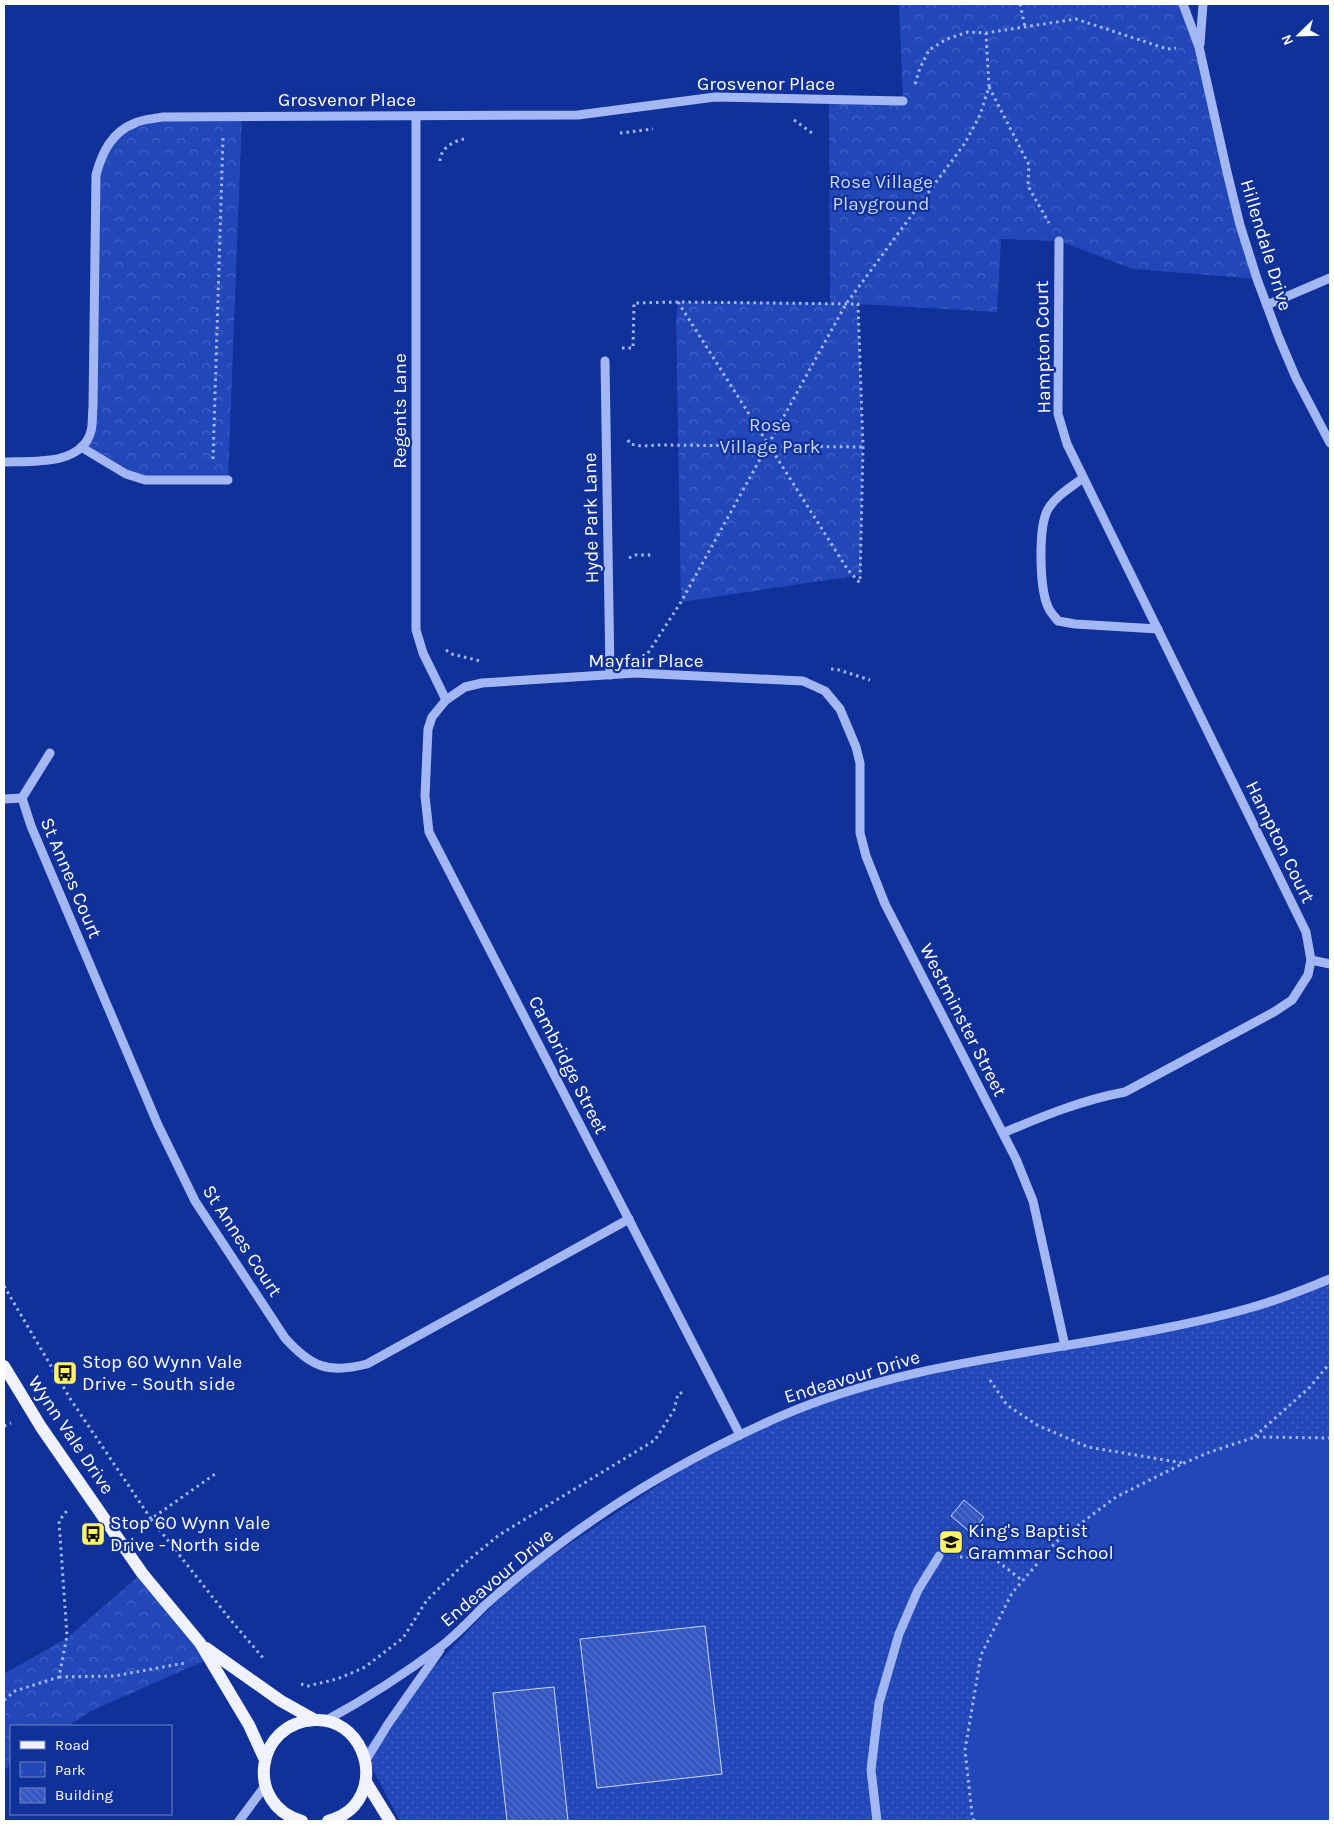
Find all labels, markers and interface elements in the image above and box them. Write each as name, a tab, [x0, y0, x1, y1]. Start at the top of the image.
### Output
north arrow	[1274, 10, 1324, 60]
text: N	[1278, 32, 1297, 48]
street label: Grosvenor Place	[697, 73, 835, 95]
street label: Grosvenor Place	[278, 89, 416, 111]
park label: Rose Village Playground	[829, 171, 933, 215]
street label: Hillendale Drive	[1236, 177, 1296, 313]
street label: Hampton Court	[1031, 280, 1055, 414]
street label: Regents Lane	[389, 353, 411, 469]
park label: Rose Village Park	[720, 414, 821, 458]
street label: Hyde Park Lane	[579, 452, 603, 584]
street label: Mayfair Place	[588, 650, 704, 672]
street label: Hampton Court	[1241, 777, 1319, 907]
street label: St Annes Court	[36, 814, 106, 942]
street label: Westminster Street	[915, 940, 1011, 1100]
street label: Cambridge Street	[524, 992, 612, 1138]
street label: St Annes Court	[198, 1181, 286, 1301]
street label: Endeavour Drive	[781, 1346, 923, 1408]
place label: Stop 60 Wynn Vale Drive - South side	[82, 1351, 242, 1395]
bus stop icon: Stop 60 Wynn Vale Drive - South side	[52, 1360, 78, 1386]
street label: Wynn Vale Drive	[23, 1372, 119, 1498]
place label: Stop 60 Wynn Vale Drive - North side	[110, 1512, 270, 1556]
place label: King's Baptist Grammar School	[968, 1520, 1114, 1564]
bus stop icon: Stop 60 Wynn Vale Drive - North side	[80, 1521, 106, 1547]
street label: Endeavour Drive	[436, 1524, 558, 1632]
school or university icon: King's Baptist Grammar School	[938, 1529, 964, 1555]
legend	[10, 1725, 172, 1815]
text: Road	[55, 1736, 90, 1754]
text: Park	[55, 1761, 85, 1779]
text: Building	[55, 1786, 113, 1804]

